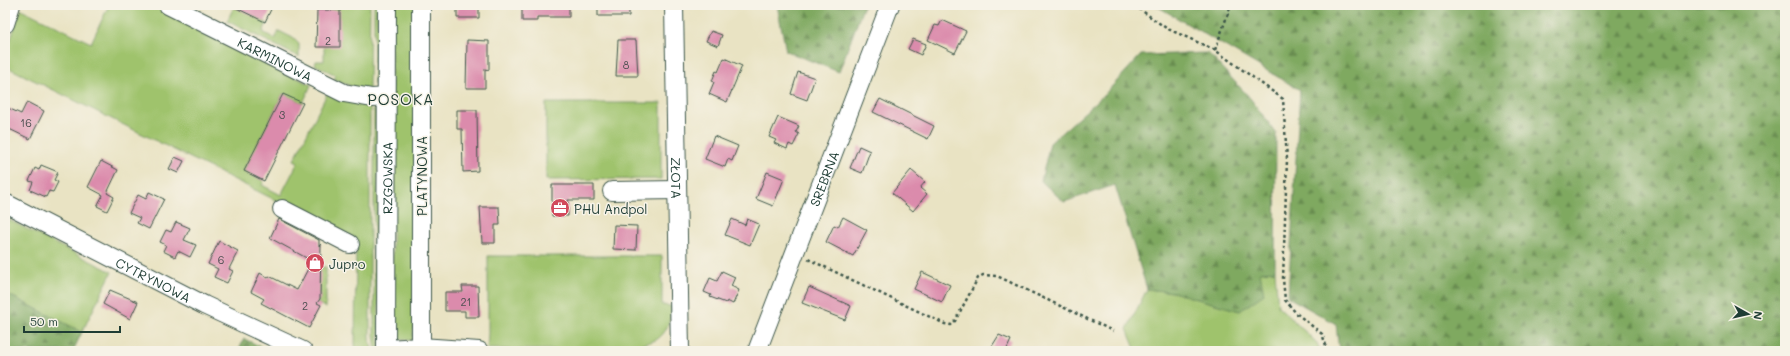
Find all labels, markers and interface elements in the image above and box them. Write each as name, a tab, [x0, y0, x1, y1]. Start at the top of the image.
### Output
street label: KARMINOWA	[235, 33, 316, 85]
house number: 2	[325, 33, 331, 48]
house number: 8	[623, 57, 630, 72]
district label: POSOKA	[368, 89, 434, 109]
house number: 3	[279, 107, 286, 122]
house number: 16	[20, 115, 32, 130]
street label: PLATYNOWA	[413, 136, 430, 216]
street label: RZGOWSKA	[378, 142, 395, 214]
street label: SREBRNA	[805, 148, 842, 209]
street label: ZŁOTA	[668, 157, 686, 199]
office icon: PHU Andpol	[549, 197, 571, 219]
place label: PHU Andpol	[574, 200, 647, 217]
house number: 6	[218, 252, 224, 267]
shop icon: Jupro	[304, 252, 326, 274]
street label: CYTRYNOWA	[113, 253, 194, 305]
place label: Jupro	[329, 255, 366, 272]
house number: 21	[460, 294, 472, 309]
north arrow	[1728, 294, 1768, 334]
house number: 2	[302, 298, 308, 313]
scale bar	[24, 308, 120, 334]
text: N	[1750, 310, 1766, 321]
text: 50 m	[30, 313, 58, 329]

